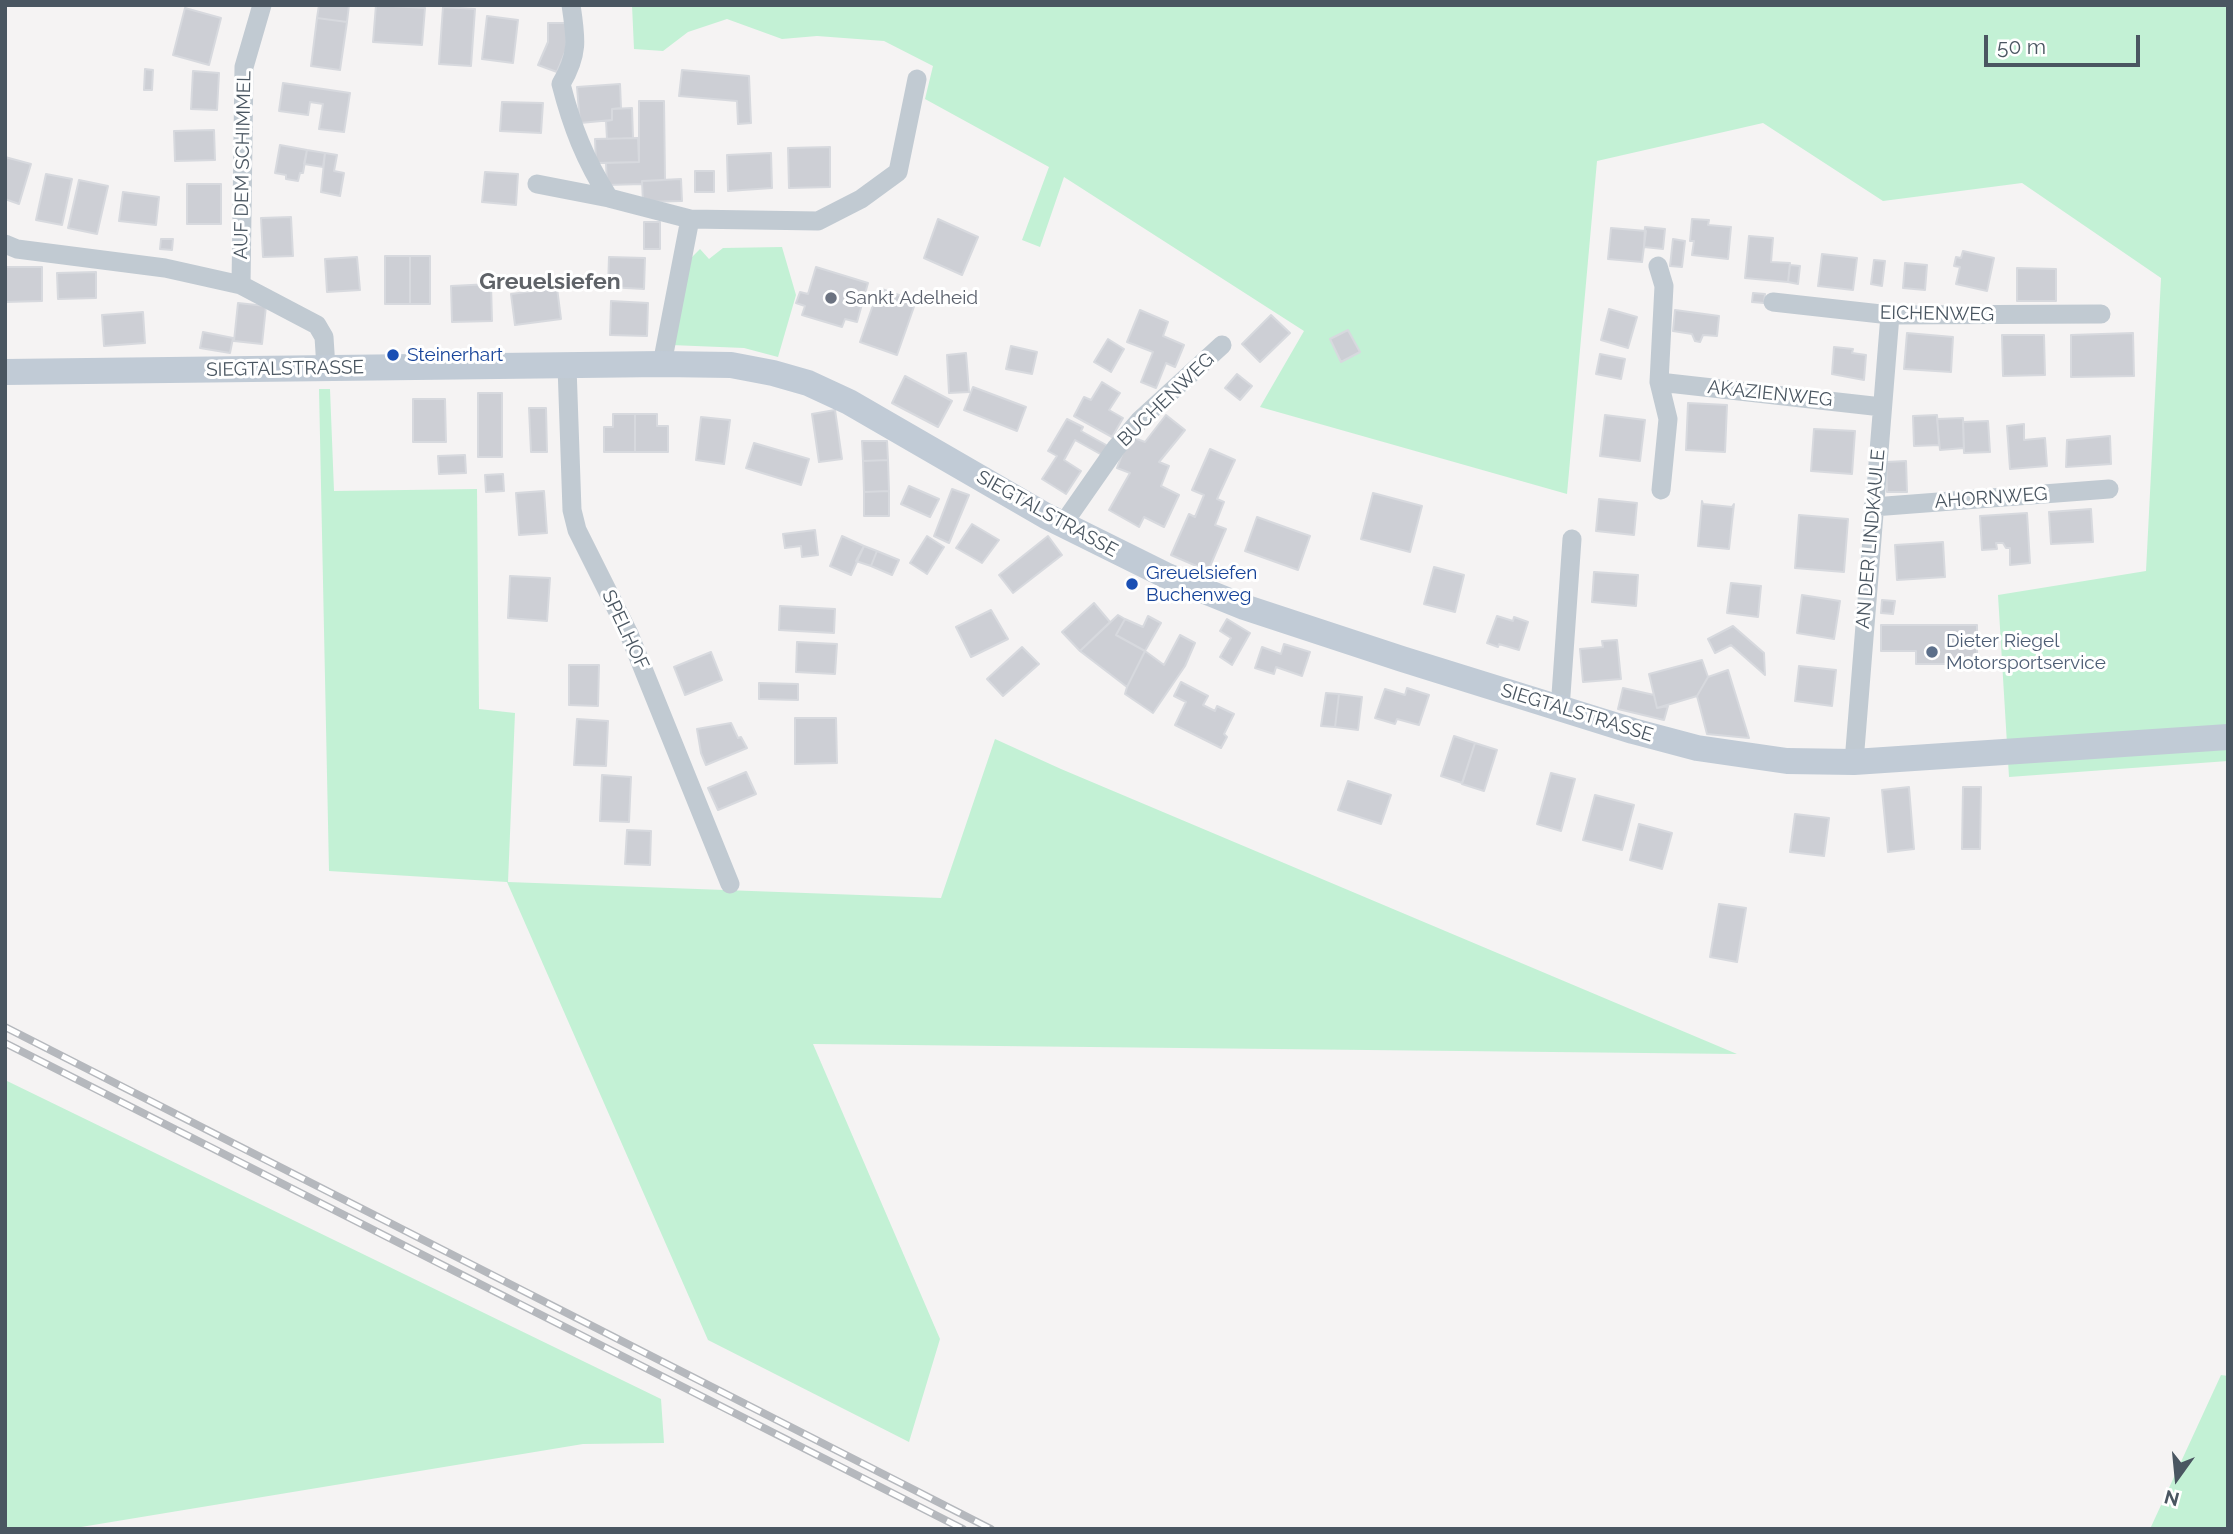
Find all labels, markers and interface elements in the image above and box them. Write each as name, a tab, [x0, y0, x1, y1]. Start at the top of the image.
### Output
scale bar	[1988, 21, 2144, 65]
text: 50 m	[1997, 34, 2046, 59]
street label: AUF DEM SCHIMMEL	[230, 71, 256, 259]
district label: Greuelsiefen	[479, 268, 621, 296]
place label: Sankt Adelheid	[845, 287, 978, 309]
marker: Sankt Adelheid	[823, 290, 839, 306]
street label: EICHENWEG	[1880, 302, 1994, 326]
place label: Steinerhart	[407, 344, 503, 366]
marker: Steinerhart	[385, 347, 401, 363]
street label: BUCHENWEG	[1113, 348, 1219, 452]
street label: SIEGTALSTRASSE	[206, 356, 364, 382]
street label: AKAZIENWEG	[1706, 376, 1834, 412]
street label: AN DER LINDKAULE	[1852, 448, 1890, 630]
street label: SIEGTALSTRASSE	[972, 466, 1122, 562]
street label: AHORNWEG	[1934, 483, 2048, 513]
place label: Greuelsiefen Buchenweg	[1146, 562, 1257, 606]
marker: Greuelsiefen Buchenweg	[1124, 576, 1140, 592]
street label: SPELHOF	[597, 586, 653, 674]
place label: Dieter Riegel Motorsportservice	[1946, 630, 2106, 674]
marker: Dieter Riegel Motorsportservice	[1924, 644, 1940, 660]
street label: SIEGTALSTRASSE	[1498, 679, 1656, 747]
north arrow	[2142, 1443, 2212, 1513]
text: N	[2162, 1486, 2181, 1511]

